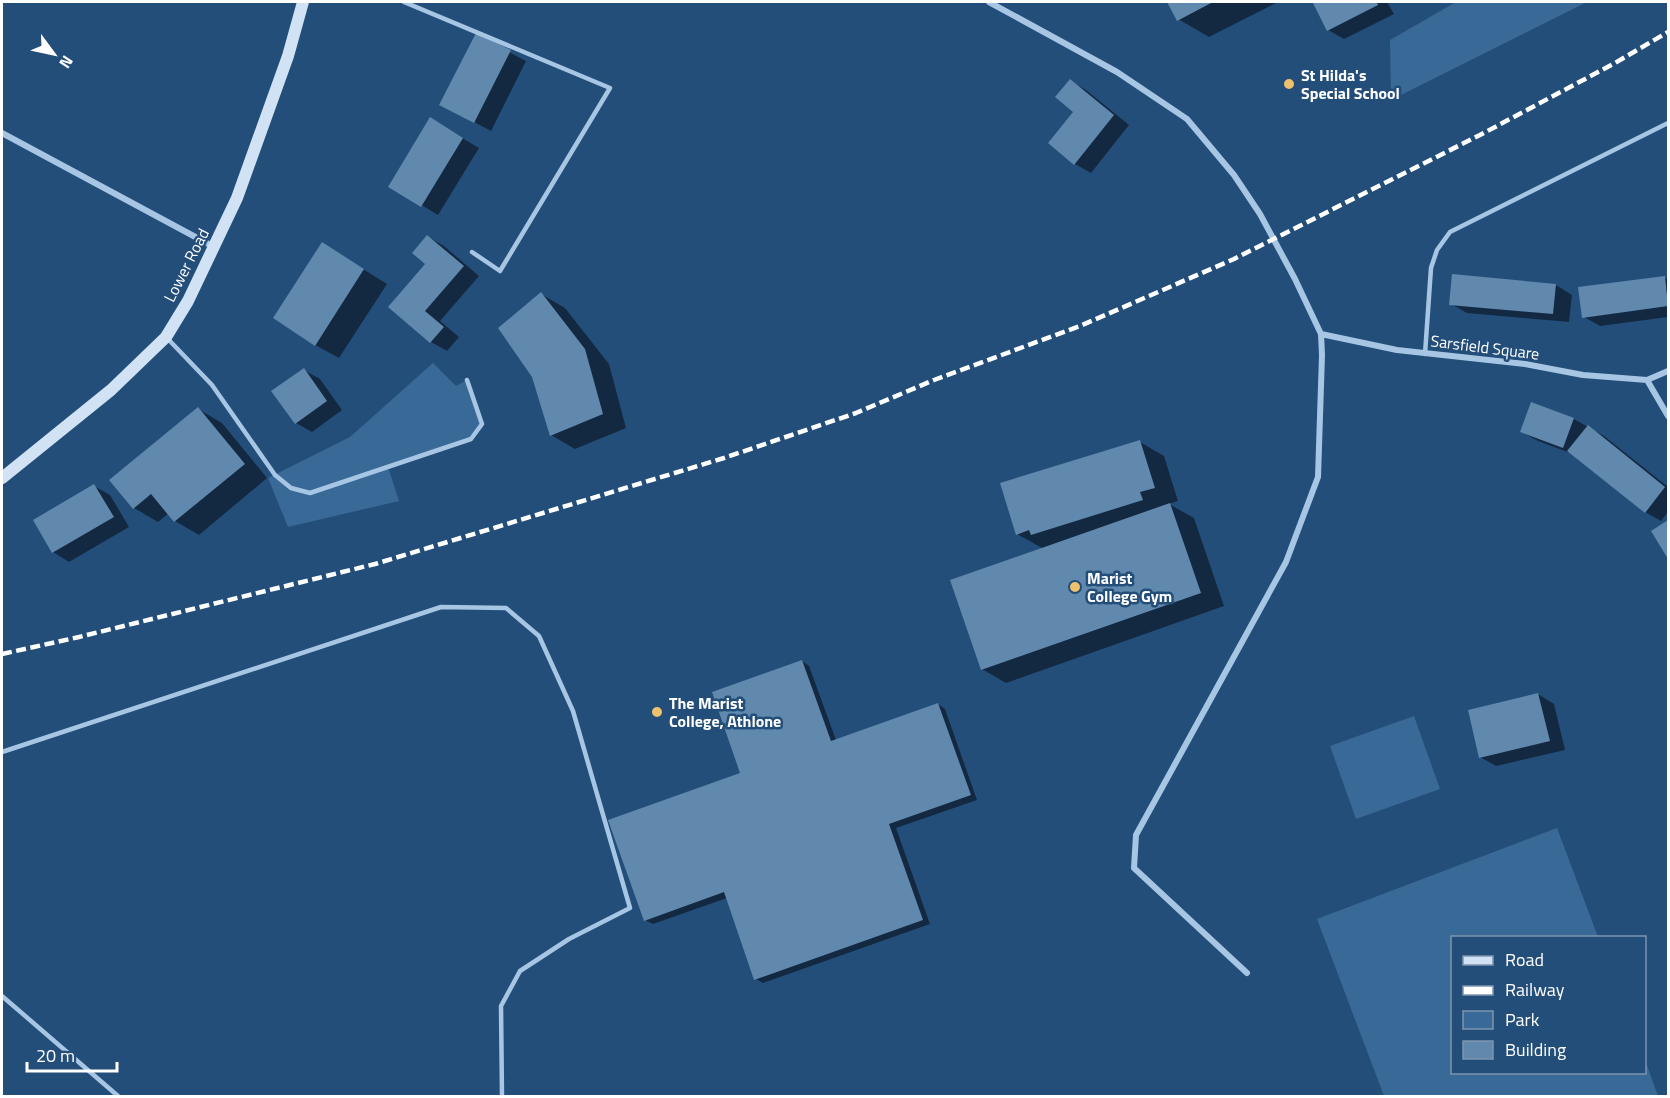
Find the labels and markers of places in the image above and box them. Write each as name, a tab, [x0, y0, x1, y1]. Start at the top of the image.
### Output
place label: St Hilda's Special School	[1301, 63, 1400, 105]
marker: St Hilda's Special School	[1282, 77, 1296, 91]
place label: Marist College Gym	[1087, 566, 1172, 608]
marker: Marist College Gym	[1068, 580, 1082, 594]
place label: The Marist College, Athlone	[669, 691, 781, 733]
marker: The Marist College, Athlone	[650, 705, 664, 719]

